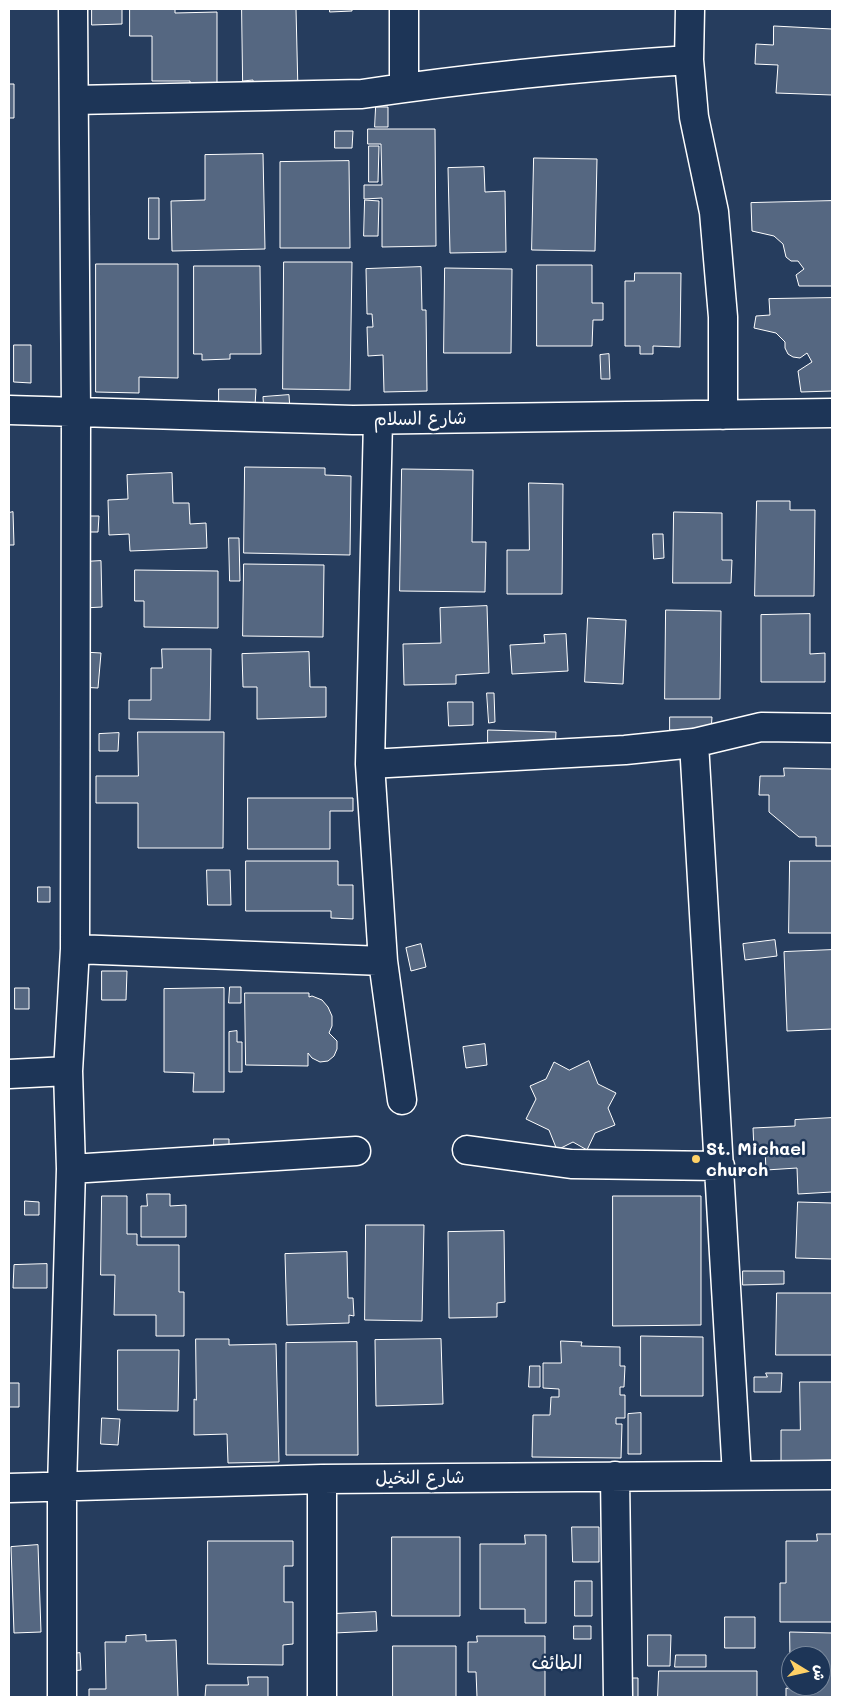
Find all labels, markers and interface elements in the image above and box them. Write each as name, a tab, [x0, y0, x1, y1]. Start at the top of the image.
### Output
street label: شارع السلام	[373, 407, 467, 431]
place label: St. Michael church	[706, 1138, 806, 1180]
marker: St. Michael church	[690, 1153, 702, 1165]
street label: شارع النخيل	[375, 1466, 465, 1490]
north arrow	[781, 1646, 831, 1696]
district label: الطائف	[531, 1652, 583, 1674]
text: ش	[810, 1664, 831, 1682]

